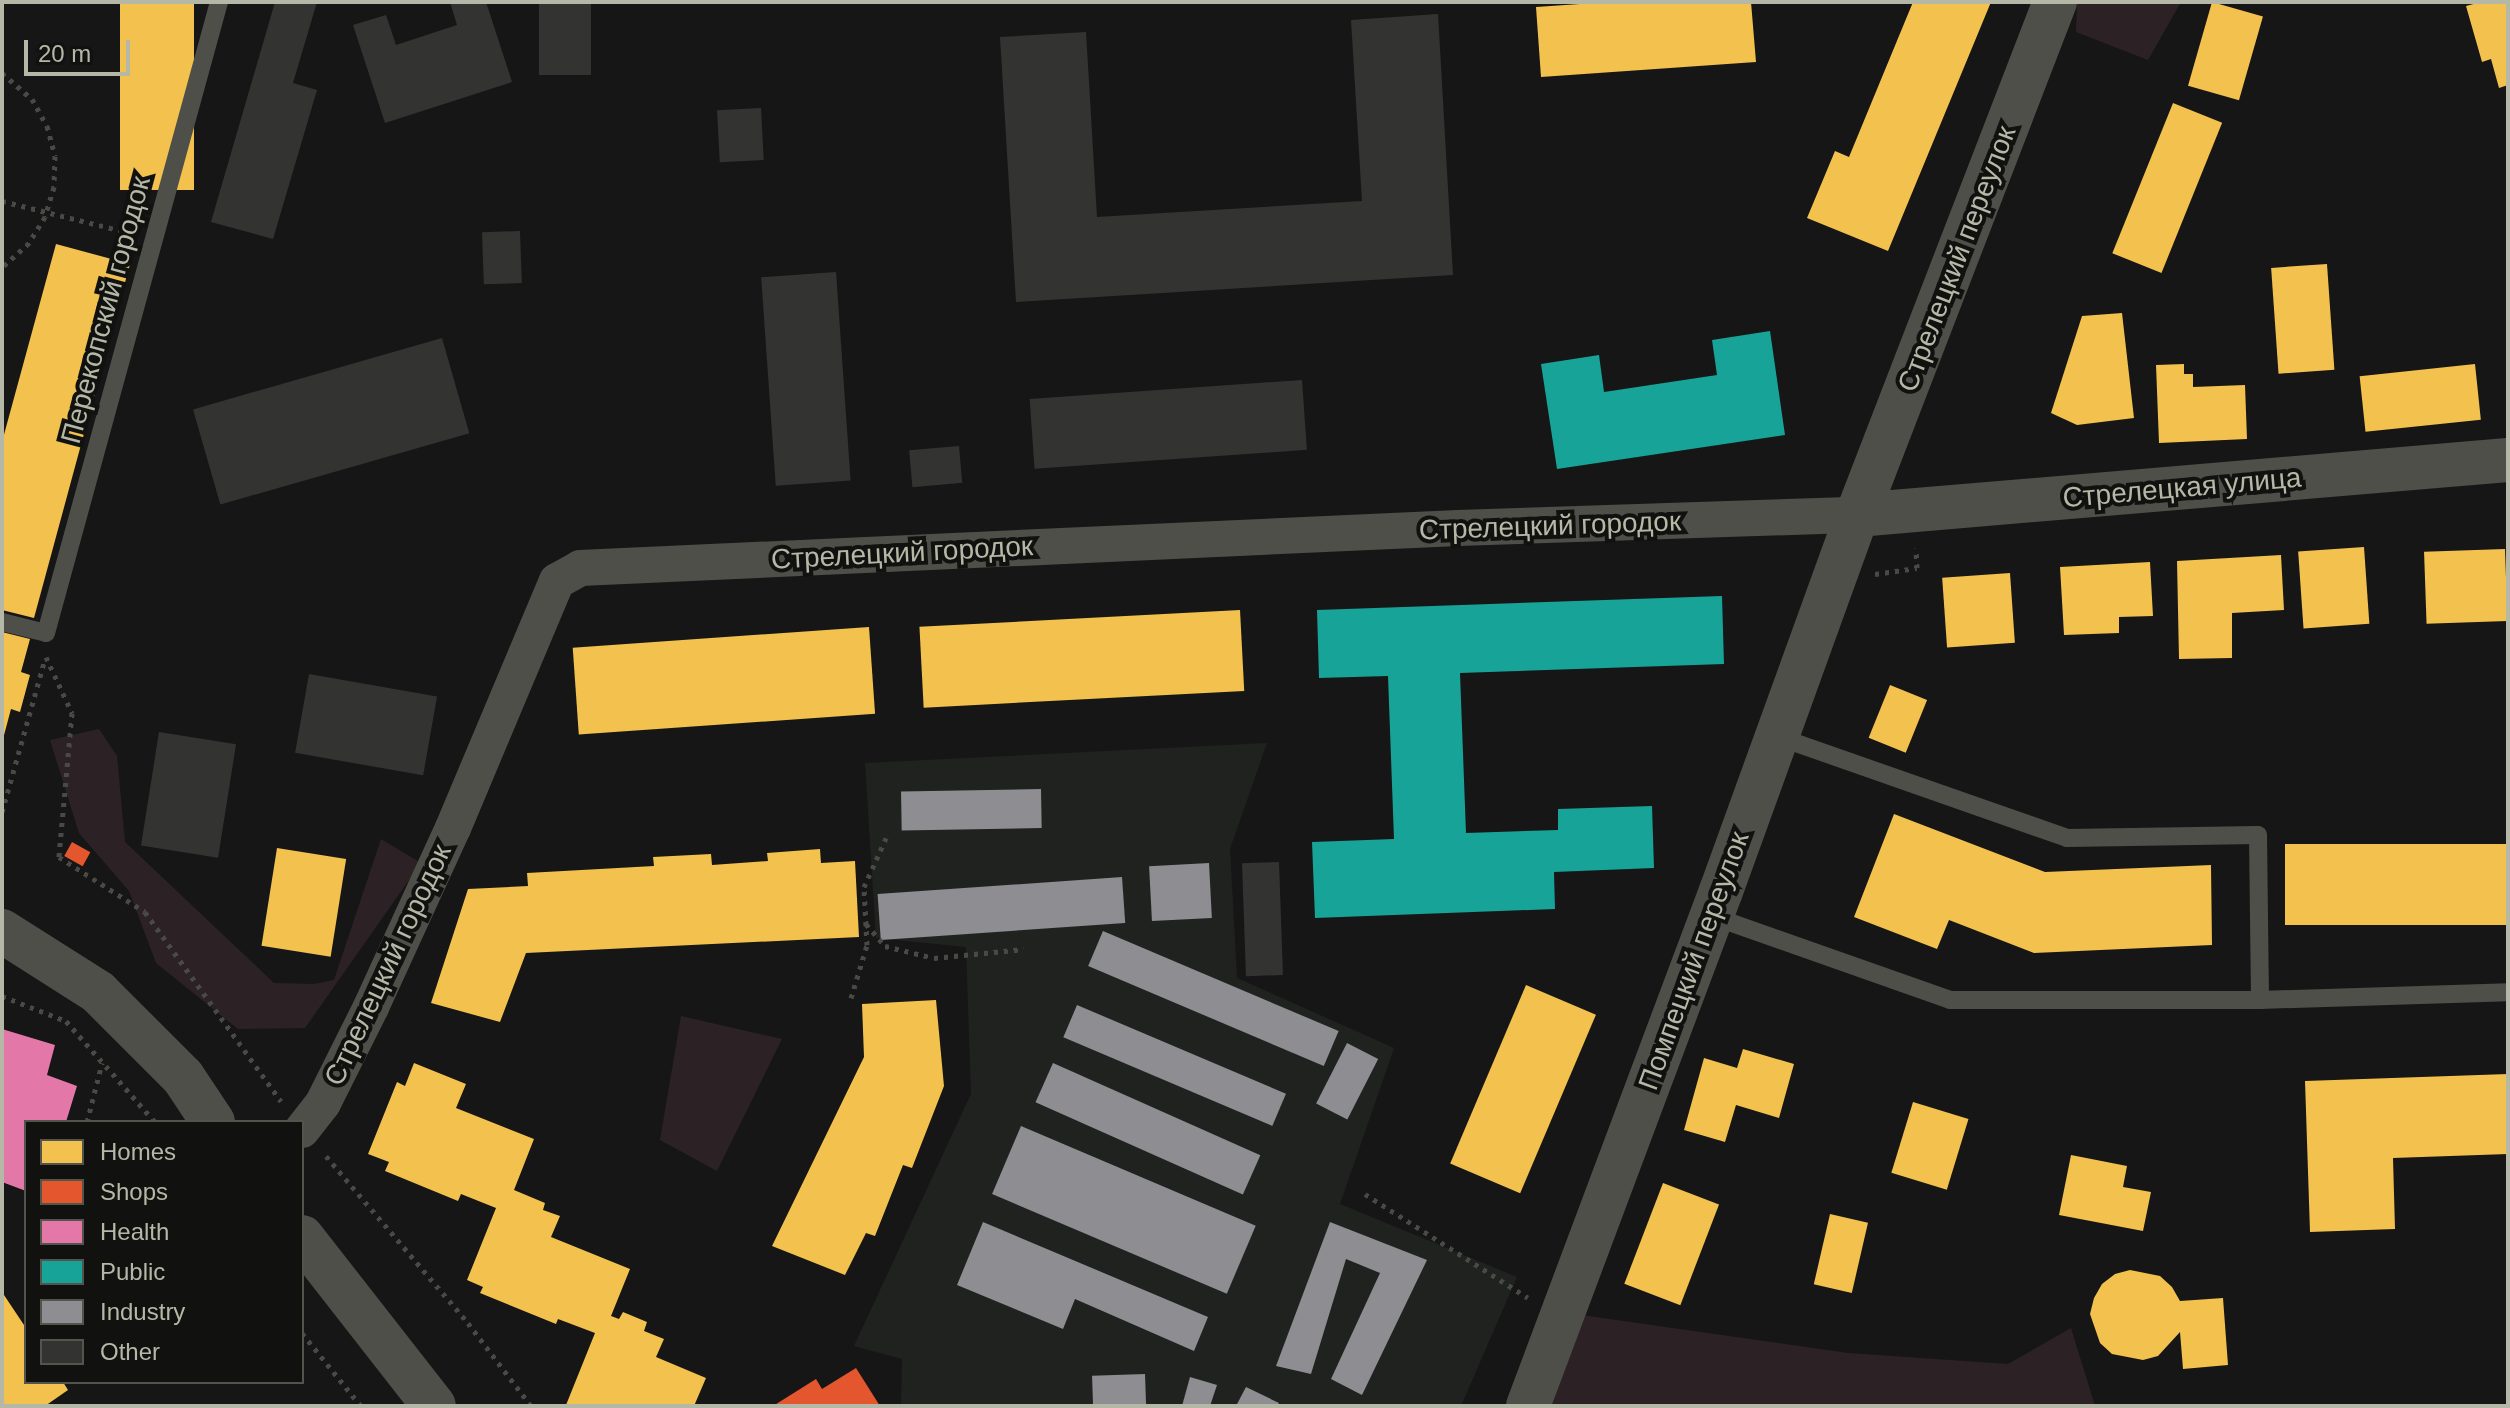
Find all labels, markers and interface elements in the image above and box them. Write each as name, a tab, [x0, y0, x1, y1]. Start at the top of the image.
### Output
scale bar	[28, 24, 134, 74]
text: 20 m	[38, 40, 91, 67]
street label: Стрелецкий переулок	[1891, 121, 2023, 397]
street label: Перекопский городок	[54, 173, 158, 447]
street label: Стрелецкая улица	[2061, 461, 2303, 515]
street label: Стрелецкий городок	[1418, 505, 1682, 547]
street label: Стрелецкий городок	[770, 529, 1034, 577]
street label: Помпецкий переулок	[1632, 827, 1756, 1095]
street label: Стрелецкий городок	[317, 839, 459, 1091]
legend	[24, 1120, 304, 1384]
text: Homes	[100, 1138, 176, 1165]
text: Shops	[100, 1178, 168, 1205]
text: Health	[100, 1218, 169, 1245]
text: Public	[100, 1258, 165, 1285]
text: Industry	[100, 1298, 185, 1325]
text: Other	[100, 1338, 160, 1365]

